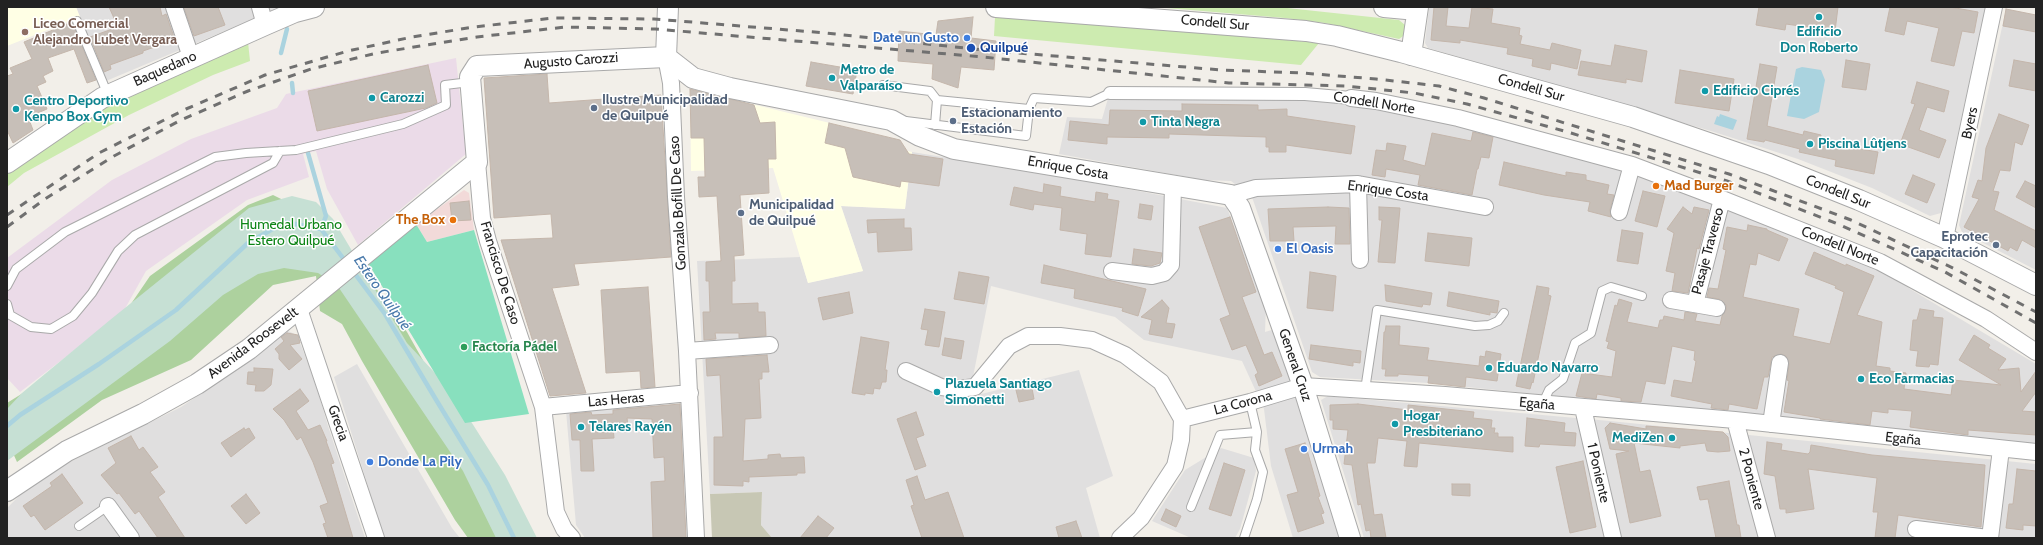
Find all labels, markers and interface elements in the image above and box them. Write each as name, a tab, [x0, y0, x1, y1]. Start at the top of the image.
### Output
street label: Condell Sur	[1180, 12, 1250, 34]
marker: Edificio Don Roberto	[1814, 12, 1824, 22]
place label: Liceo Comercial Alejandro Lubet Vergara	[33, 16, 177, 48]
place label: Edificio Don Roberto	[1780, 24, 1858, 56]
marker: Liceo Comercial Alejandro Lubet Vergara	[20, 27, 30, 37]
place label: Date un Gusto	[873, 30, 959, 46]
marker: Date un Gusto	[962, 33, 972, 43]
place label: Quilpué	[980, 40, 1028, 56]
marker: Quilpué	[965, 42, 977, 54]
street label: Baquedano	[131, 48, 199, 90]
street label: Augusto Carozzi	[523, 49, 619, 73]
place label: Metro de Valparaíso	[840, 62, 903, 94]
street label: Condell Sur	[1496, 70, 1566, 106]
marker: Metro de Valparaíso	[827, 73, 837, 83]
place label: Edificio Ciprés	[1713, 83, 1799, 99]
marker: Edificio Ciprés	[1700, 86, 1710, 96]
street label: Condell Norte	[1332, 88, 1416, 118]
place label: Carozzi	[380, 90, 424, 106]
place label: Ilustre Municipalidad de Quilpué	[602, 92, 728, 124]
place label: Centro Deportivo Kenpo Box Gym	[24, 93, 128, 126]
marker: Carozzi	[367, 93, 377, 103]
marker: Ilustre Municipalidad de Quilpué	[589, 103, 599, 113]
marker: Centro Deportivo Kenpo Box Gym	[11, 104, 21, 114]
place label: Estacionamiento Estación	[961, 105, 1062, 138]
street label: Byers	[1958, 105, 1982, 141]
place label: Tinta Negra	[1151, 114, 1220, 130]
marker: Estacionamiento Estación	[948, 116, 958, 126]
marker: Tinta Negra	[1138, 117, 1148, 127]
street label: Gonzalo Bofill De Caso	[666, 135, 690, 271]
place label: Piscina Lûtjens	[1818, 136, 1907, 152]
marker: Piscina Lûtjens	[1805, 139, 1815, 149]
street label: Enrique Costa	[1026, 153, 1110, 183]
street label: Condell Sur	[1803, 171, 1873, 213]
street label: Enrique Costa	[1346, 177, 1430, 205]
place label: Mad Burger	[1664, 178, 1733, 194]
marker: Mad Burger	[1651, 181, 1661, 191]
place label: Municipalidad de Quilpué	[749, 197, 834, 230]
street label: Pasaje Traverso	[1688, 206, 1728, 296]
marker: Municipalidad de Quilpué	[736, 208, 746, 218]
place label: The Box	[396, 212, 445, 228]
marker: The Box	[448, 215, 458, 225]
park label: Humedal Urbano Estero Quilpué	[240, 217, 342, 250]
street label: Francisco De Caso	[476, 219, 524, 327]
street label: Condell Norte	[1799, 223, 1881, 269]
place label: Eprotec Capacitación	[1911, 229, 1988, 262]
marker: Eprotec Capacitación	[1991, 240, 2001, 250]
place label: El Oasis	[1286, 241, 1333, 257]
marker: El Oasis	[1273, 244, 1283, 254]
water label: Estero Quilpué	[350, 252, 414, 334]
street label: Avenida Roosevelt	[204, 304, 302, 382]
street label: General Cruz	[1275, 326, 1315, 404]
place label: Factoría Pádel	[472, 339, 557, 355]
marker: Factoría Pádel	[459, 342, 469, 352]
place label: Eduardo Navarro	[1497, 360, 1599, 376]
marker: Eduardo Navarro	[1484, 363, 1494, 373]
place label: Eco Farmacias	[1869, 371, 1954, 387]
marker: Eco Farmacias	[1856, 374, 1866, 384]
place label: Plazuela Santiago Simonetti	[945, 376, 1052, 408]
marker: Plazuela Santiago Simonetti	[932, 387, 942, 397]
street label: La Corona	[1212, 387, 1274, 419]
street label: Las Heras	[587, 389, 645, 411]
street label: Egaña	[1518, 394, 1556, 414]
street label: Grecia	[324, 403, 352, 443]
place label: Hogar Presbiteriano	[1403, 408, 1483, 440]
place label: Telares Rayén	[589, 419, 672, 435]
marker: Hogar Presbiteriano	[1390, 419, 1400, 429]
marker: Telares Rayén	[576, 422, 586, 432]
street label: Egaña	[1884, 429, 1922, 449]
place label: MediZen	[1612, 430, 1664, 446]
marker: MediZen	[1667, 433, 1677, 443]
place label: Urmah	[1312, 441, 1353, 457]
street label: 1 Poniente	[1583, 442, 1613, 504]
marker: Urmah	[1299, 444, 1309, 454]
street label: 2 Poniente	[1735, 446, 1767, 512]
place label: Donde La Pily	[378, 454, 462, 470]
marker: Donde La Pily	[365, 457, 375, 467]

